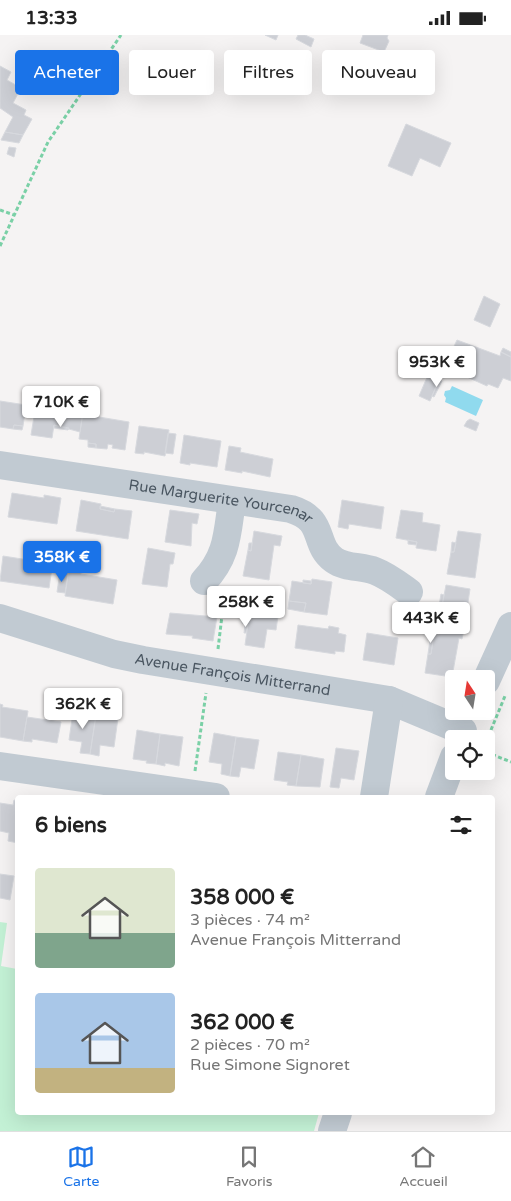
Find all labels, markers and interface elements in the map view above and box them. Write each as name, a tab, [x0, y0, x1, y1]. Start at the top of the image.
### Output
text: 13:33	[25, 7, 78, 29]
chip: Acheter	[15, 50, 119, 95]
chip: Louer	[129, 50, 214, 95]
chip: Filtres	[224, 50, 312, 95]
chip: Nouveau	[322, 50, 435, 95]
pin: 953K €	[396, 345, 478, 388]
text: 953K €	[409, 352, 465, 372]
pin: 710K €	[20, 385, 102, 428]
text: 710K €	[33, 392, 89, 412]
street label: Rue Marguerite Yourcenar	[127, 476, 317, 527]
pin: 358K €	[21, 541, 103, 583]
text: 358K €	[34, 547, 90, 567]
pin: 258K €	[205, 585, 287, 628]
text: 258K €	[218, 592, 274, 612]
pin: 443K €	[390, 601, 472, 644]
text: 443K €	[403, 608, 459, 628]
street label: Avenue François Mitterrand	[133, 650, 332, 699]
north arrow	[445, 670, 495, 720]
map controls	[445, 670, 495, 780]
pin: 362K €	[42, 687, 124, 730]
text: 362K €	[55, 694, 111, 714]
button: locate	[445, 730, 495, 780]
icon: filters	[447, 811, 475, 839]
text: 6 biens	[35, 813, 107, 838]
text: 358 000 €	[190, 885, 294, 910]
icon: home	[75, 888, 135, 948]
text: 3 pièces · 74 m²	[190, 910, 310, 930]
text: Avenue François Mitterrand	[190, 930, 401, 950]
text: 362 000 €	[190, 1010, 294, 1035]
icon: home	[75, 1013, 135, 1073]
text: 2 pièces · 70 m²	[190, 1035, 310, 1055]
text: Rue Simone Signoret	[190, 1055, 350, 1075]
tab: Carte	[63, 1143, 99, 1190]
tab: Favoris	[226, 1143, 273, 1190]
tab: Accueil	[399, 1143, 448, 1190]

